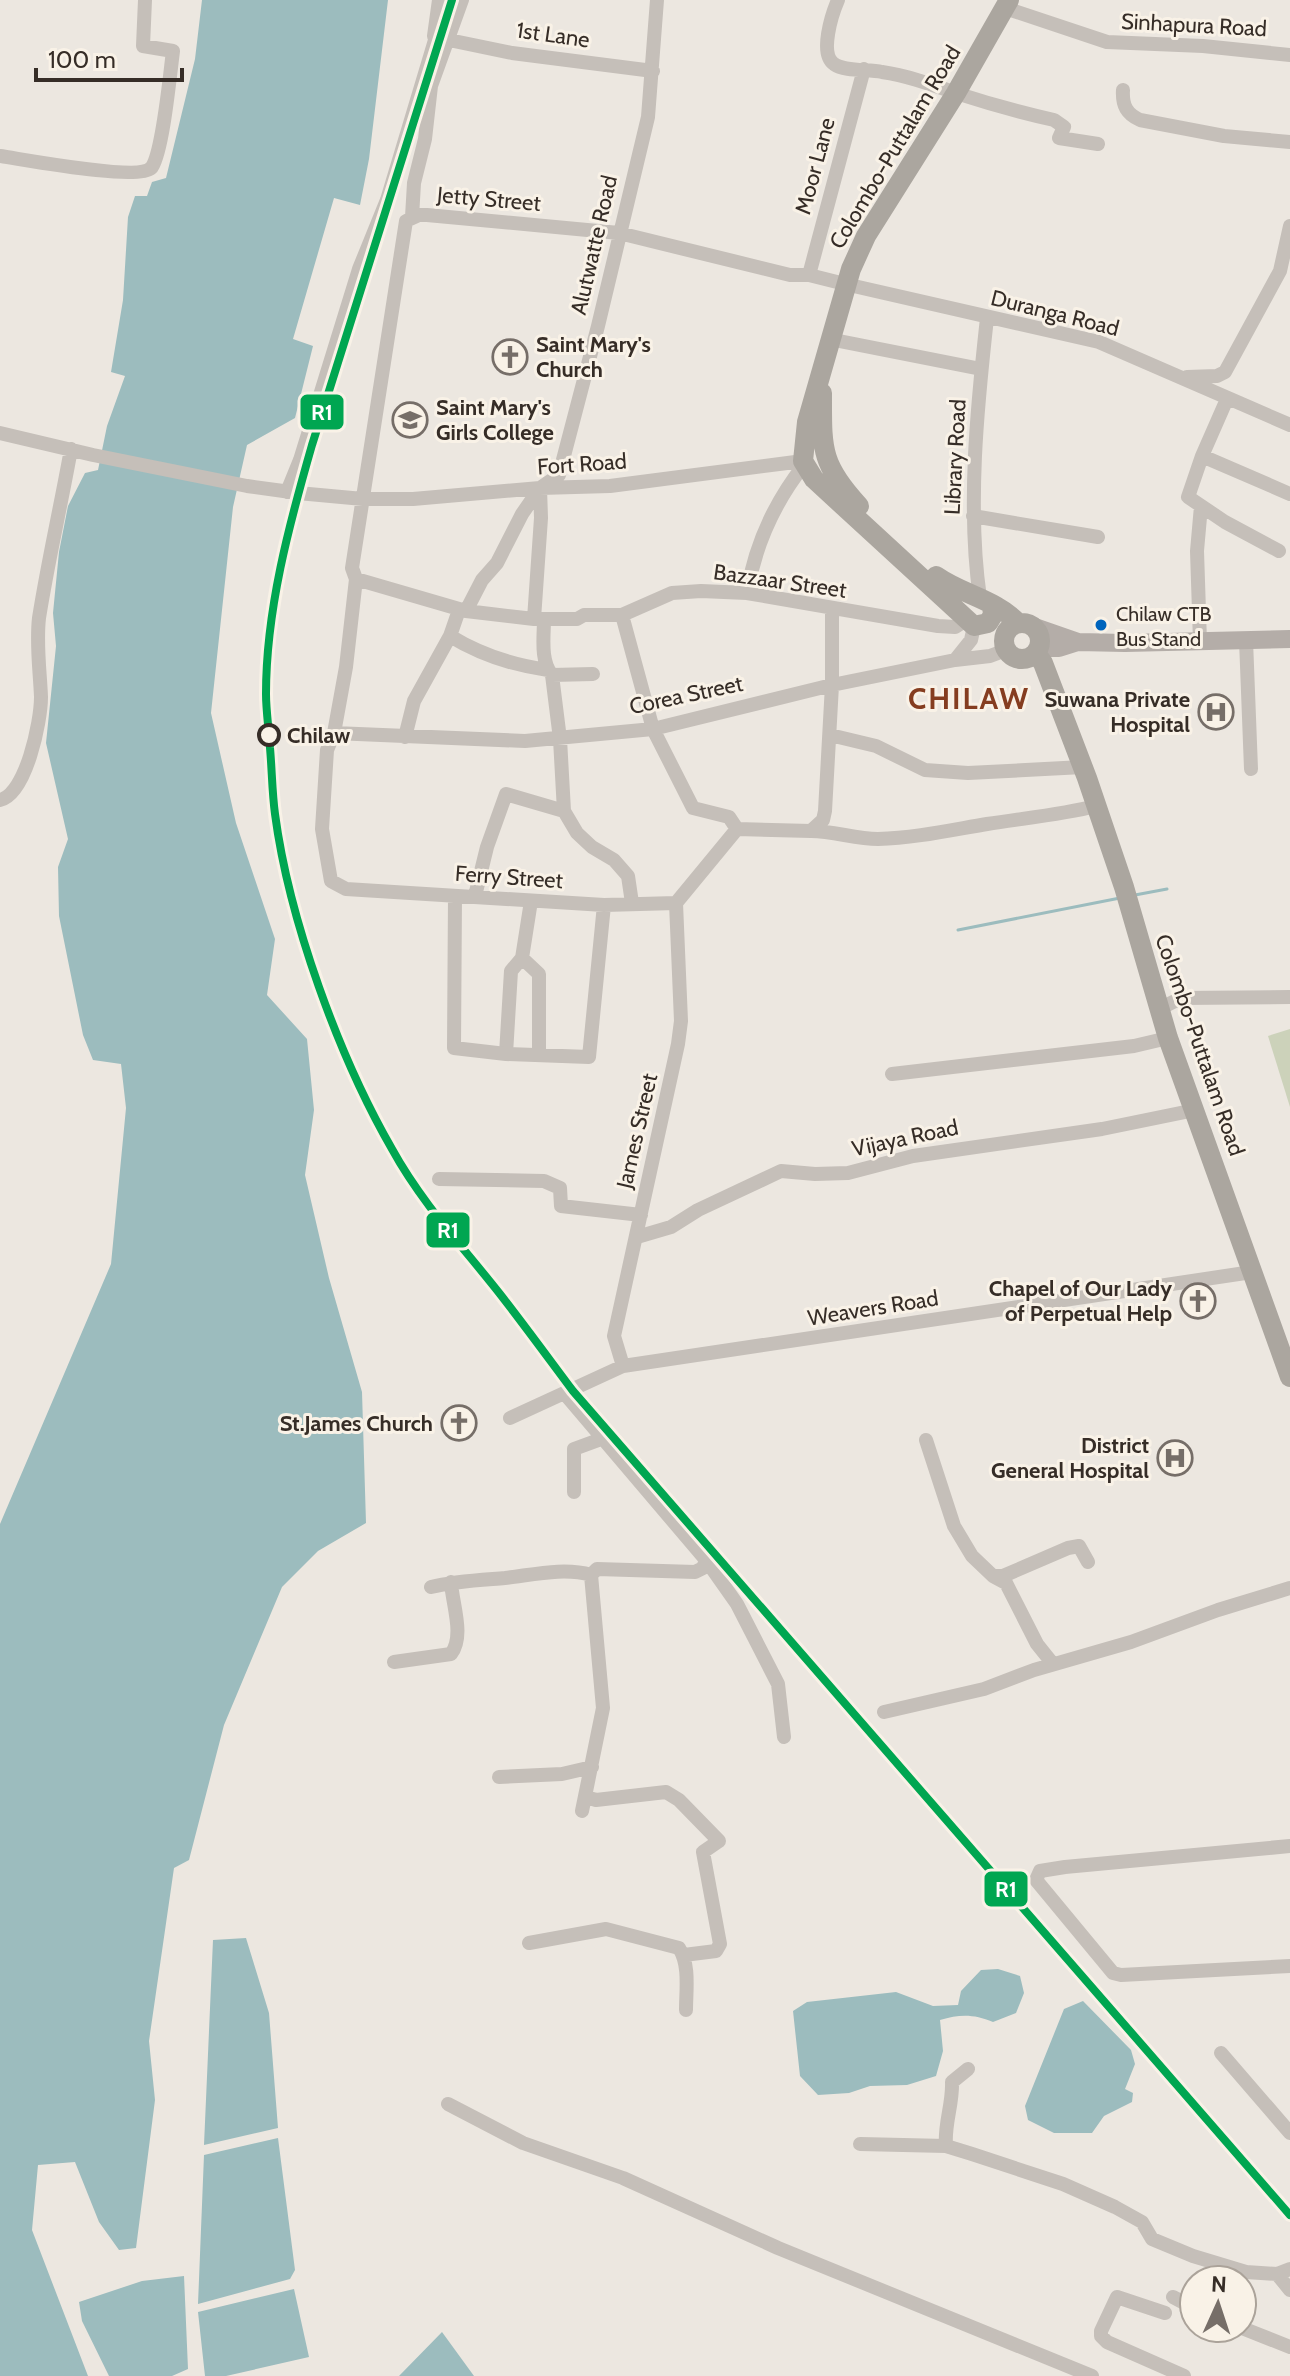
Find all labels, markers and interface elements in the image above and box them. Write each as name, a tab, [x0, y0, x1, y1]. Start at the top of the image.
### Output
street label: Sinhapura Road	[1120, 8, 1268, 42]
street label: 1st Lane	[515, 16, 591, 54]
scale bar	[36, 32, 182, 82]
street label: Colombo-Puttalam Road	[824, 40, 966, 254]
text: 100 m	[48, 45, 116, 74]
street label: Moor Lane	[789, 115, 841, 217]
street label: Alutwatte Road	[565, 173, 623, 317]
street label: Jetty Street	[435, 181, 543, 217]
street label: Duranga Road	[988, 284, 1122, 342]
place label: Saint Mary's Church	[536, 331, 651, 383]
church icon: Saint Mary's Church	[491, 338, 529, 376]
line badge: R1	[299, 393, 345, 431]
place label: Saint Mary's Girls College	[436, 394, 554, 446]
street label: Library Road	[938, 398, 972, 516]
text: R1	[311, 399, 333, 426]
school or university icon: Saint Mary's Girls College	[391, 401, 429, 439]
street label: Fort Road	[536, 447, 628, 481]
street label: Bazzaar Street	[712, 558, 849, 604]
place label: Chilaw CTB Bus Stand	[1116, 602, 1211, 651]
marker: Chilaw CTB Bus Stand	[1093, 617, 1109, 633]
street label: Corea Street	[627, 670, 746, 720]
district label: CHILAW	[908, 680, 1030, 717]
place label: Suwana Private Hospital	[1044, 686, 1190, 738]
hospital icon: Suwana Private Hospital	[1197, 693, 1235, 731]
place label: Chilaw	[287, 722, 350, 749]
marker: Chilaw	[258, 724, 280, 746]
street label: Ferry Street	[454, 860, 565, 894]
street label: Colombo-Puttalam Road	[1149, 931, 1251, 1159]
street label: James Street	[610, 1070, 663, 1192]
street label: Vijaya Road	[849, 1114, 961, 1162]
line badge: R1	[425, 1211, 471, 1249]
text: R1	[437, 1217, 459, 1244]
place label: Chapel of Our Lady of Perpetual Help	[989, 1275, 1172, 1327]
church icon: Chapel of Our Lady of Perpetual Help	[1179, 1282, 1217, 1320]
street label: Weavers Road	[806, 1284, 940, 1332]
church icon: St.James Church	[440, 1404, 478, 1442]
place label: St.James Church	[280, 1410, 433, 1437]
place label: District General Hospital	[991, 1432, 1149, 1484]
hospital icon: District General Hospital	[1156, 1439, 1194, 1477]
line badge: R1	[983, 1870, 1029, 1908]
text: R1	[995, 1876, 1017, 1903]
north arrow	[1178, 2264, 1258, 2344]
text: N	[1211, 2271, 1227, 2298]

